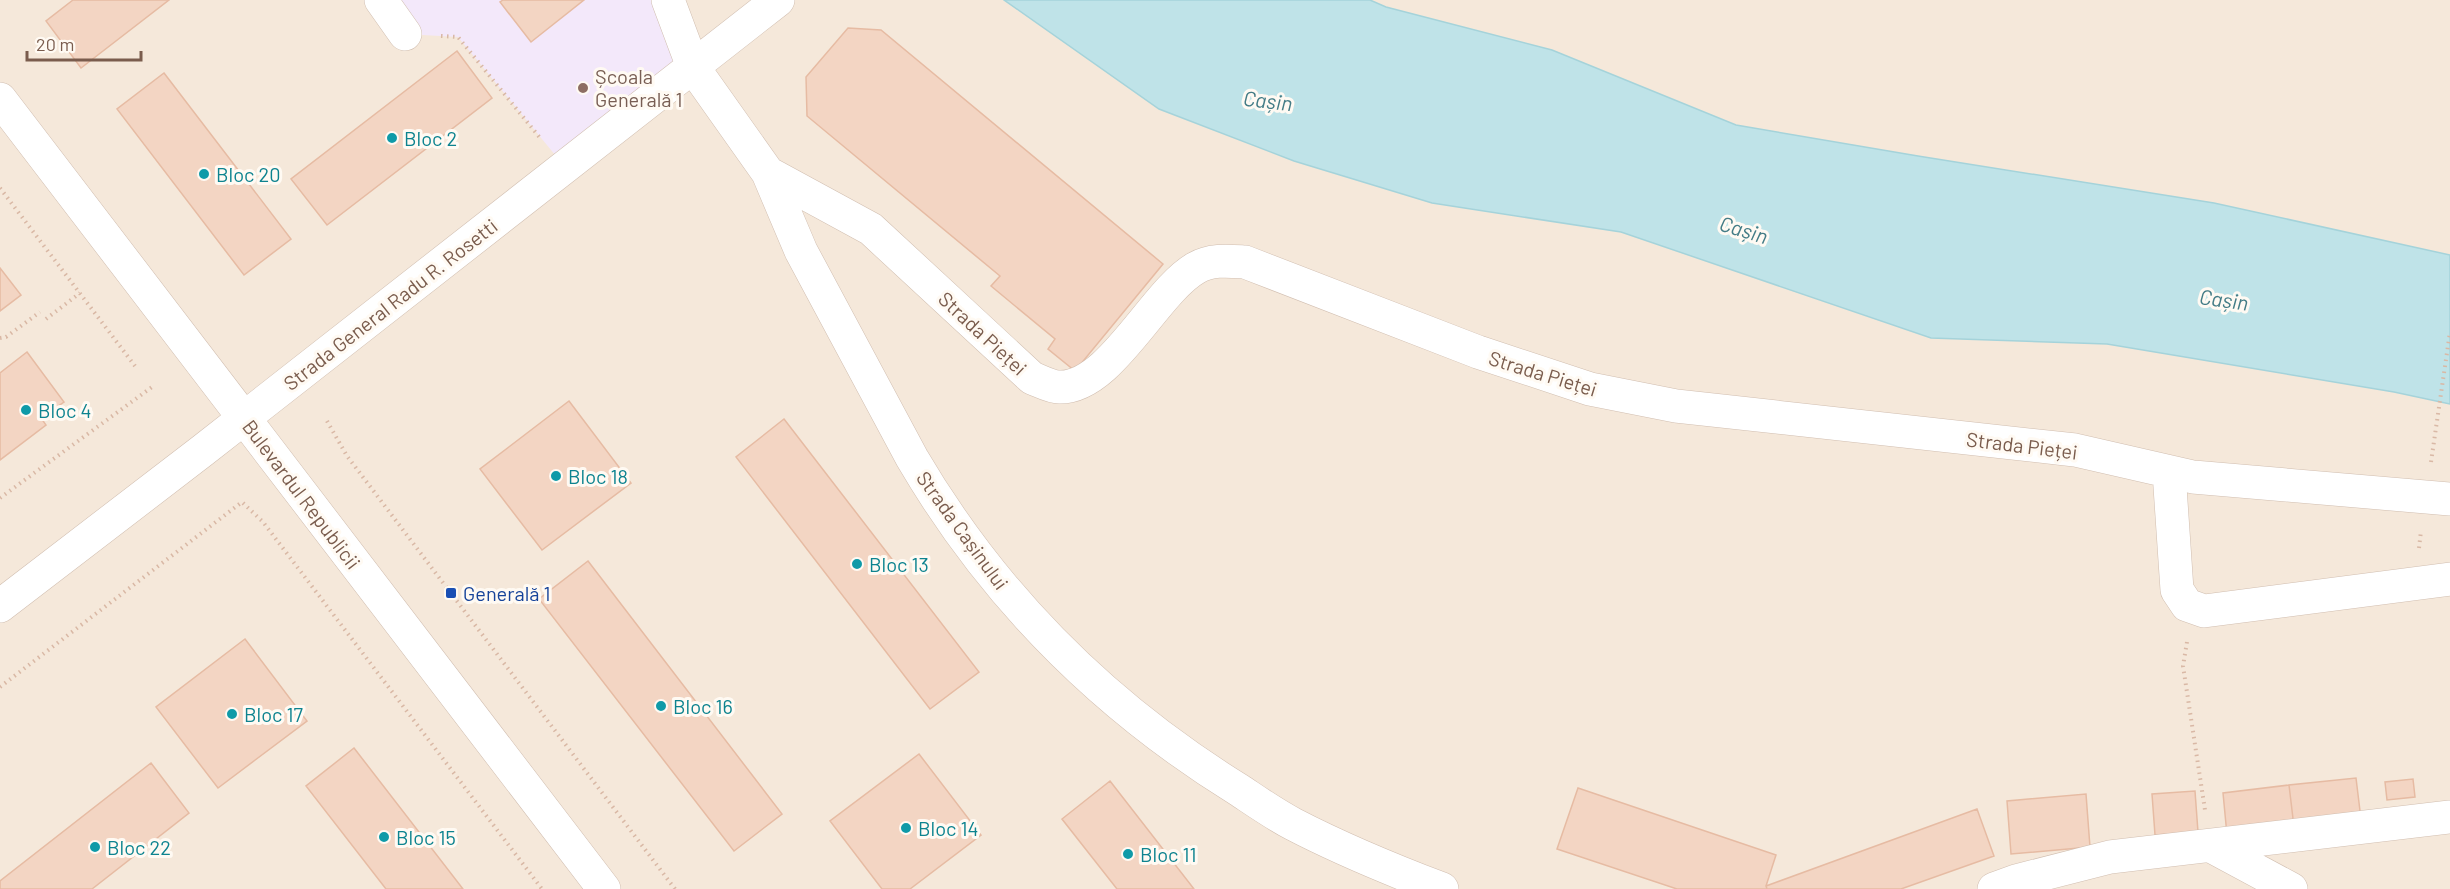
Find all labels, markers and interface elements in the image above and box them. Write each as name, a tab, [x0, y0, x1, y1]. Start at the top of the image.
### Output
scale bar	[27, 24, 141, 62]
text: 20 m	[36, 33, 74, 55]
place label: Școala Generală 1	[595, 64, 682, 111]
marker: Școala Generală 1	[576, 81, 590, 95]
water label: Cașin	[1242, 85, 1294, 115]
place label: Bloc 2	[404, 126, 457, 150]
marker: Bloc 2	[385, 131, 399, 145]
place label: Bloc 20	[216, 162, 280, 186]
marker: Bloc 20	[197, 167, 211, 181]
water label: Cașin	[1717, 210, 1771, 248]
street label: Strada General Radu R. Rosetti	[278, 213, 502, 395]
water label: Cașin	[2198, 283, 2250, 315]
street label: Strada Pieței	[934, 286, 1032, 380]
street label: Strada Pieței	[1486, 345, 1600, 401]
place label: Bloc 4	[38, 398, 91, 422]
marker: Bloc 4	[19, 403, 33, 417]
street label: Bulevardul Republicii	[238, 415, 366, 573]
street label: Strada Pieței	[1965, 426, 2079, 464]
place label: Bloc 18	[568, 464, 628, 488]
street label: Strada Cașinului	[912, 466, 1014, 594]
marker: Bloc 18	[549, 469, 563, 483]
place label: Bloc 13	[869, 552, 929, 576]
marker: Bloc 13	[850, 557, 864, 571]
place label: Generală 1	[463, 581, 550, 605]
marker: Generală 1	[444, 586, 458, 600]
place label: Bloc 16	[673, 694, 733, 718]
marker: Bloc 16	[654, 699, 668, 713]
place label: Bloc 17	[244, 702, 303, 726]
marker: Bloc 17	[225, 707, 239, 721]
place label: Bloc 14	[918, 816, 978, 840]
marker: Bloc 14	[899, 821, 913, 835]
place label: Bloc 15	[396, 825, 456, 849]
marker: Bloc 15	[377, 830, 391, 844]
place label: Bloc 22	[107, 835, 171, 859]
marker: Bloc 22	[88, 840, 102, 854]
place label: Bloc 11	[1140, 842, 1197, 866]
marker: Bloc 11	[1121, 847, 1135, 861]

